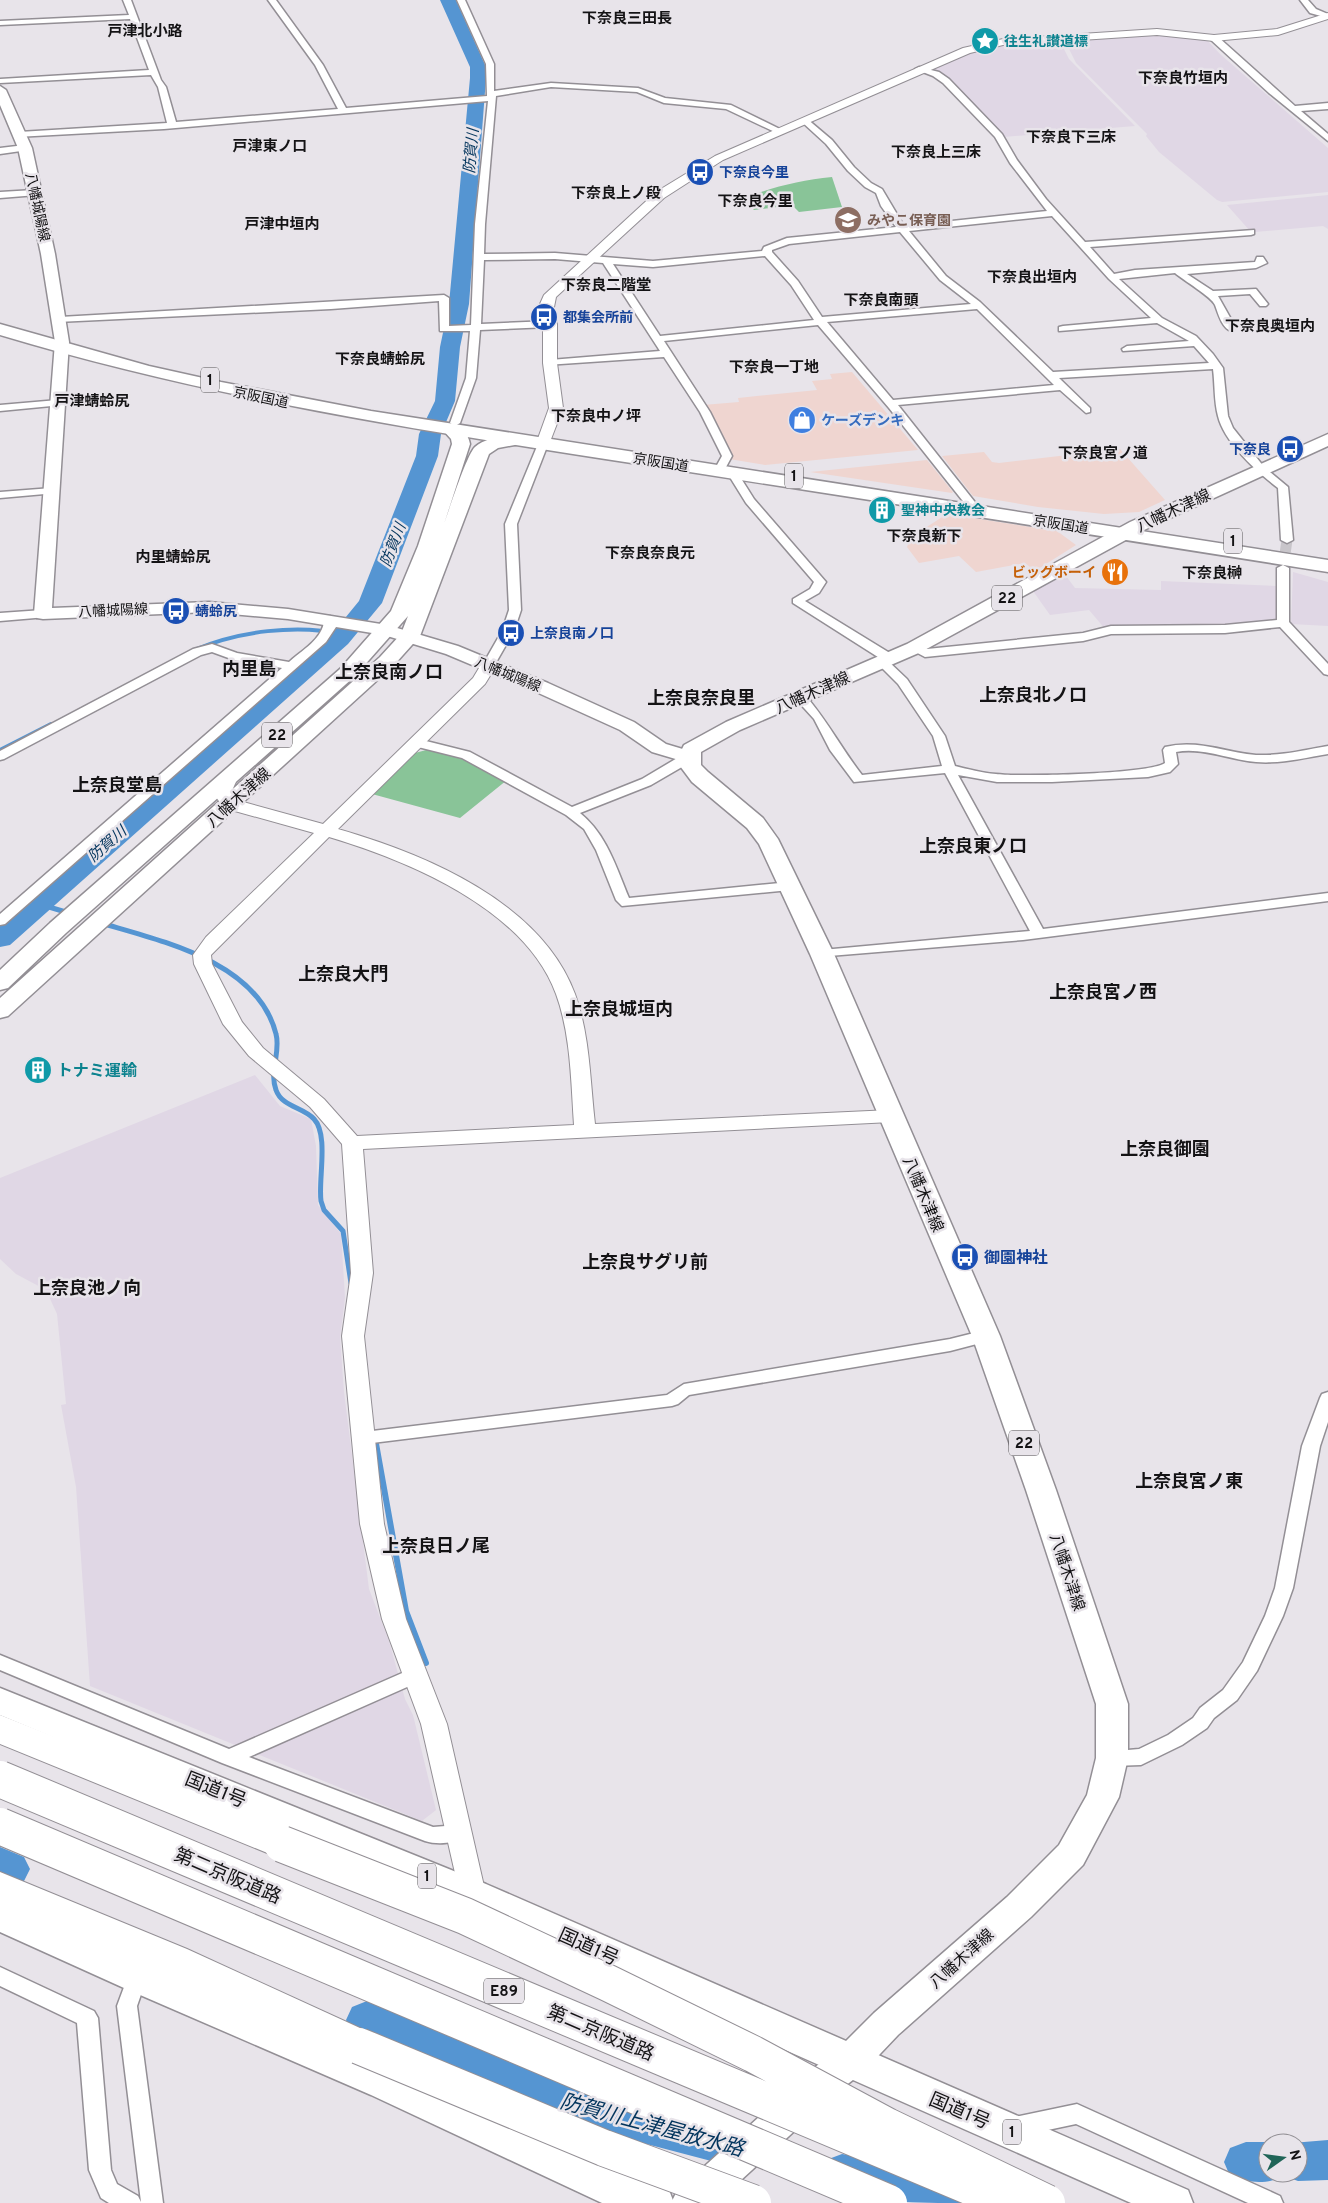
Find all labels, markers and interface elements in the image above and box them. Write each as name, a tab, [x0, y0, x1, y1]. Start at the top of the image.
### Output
district label: 下奈良三田長	[582, 10, 672, 29]
district label: 戸津北小路	[107, 23, 183, 42]
place icon: 往生礼讃道標	[970, 26, 1000, 56]
place label: 往生礼讃道標	[1004, 34, 1088, 51]
district label: 下奈良竹垣内	[1138, 70, 1228, 89]
water label: 防賀川	[461, 126, 484, 174]
district label: 下奈良下三床	[1026, 129, 1116, 148]
district label: 戸津東ノ口	[232, 138, 308, 157]
district label: 下奈良上三床	[891, 144, 981, 163]
bus stop icon: 下奈良今里	[685, 157, 715, 187]
place label: 下奈良今里	[719, 164, 789, 182]
street label: 八幡城陽線	[21, 171, 52, 243]
district label: 下奈良上ノ段	[571, 185, 661, 204]
district label: 下奈良今里	[717, 193, 793, 212]
school or university icon: みやこ保育園	[833, 205, 863, 235]
place label: みやこ保育園	[867, 213, 951, 230]
district label: 戸津中垣内	[244, 216, 320, 235]
district label: 下奈良出垣内	[987, 269, 1077, 288]
district label: 下奈良二階堂	[561, 277, 651, 296]
district label: 下奈良南頭	[843, 292, 919, 311]
bus stop icon: 都集会所前	[529, 302, 559, 332]
place label: 都集会所前	[563, 309, 633, 327]
district label: 下奈良奥垣内	[1225, 318, 1315, 337]
district label: 下奈良蜻蛉尻	[335, 351, 425, 370]
district label: 下奈良一丁地	[729, 359, 819, 378]
road number: 1	[201, 368, 219, 392]
street label: 京阪国道	[232, 384, 290, 413]
district label: 戸津蜻蛉尻	[54, 393, 130, 412]
shop icon: ケーズデンキ	[787, 405, 817, 435]
district label: 下奈良中ノ坪	[551, 408, 641, 427]
place label: ケーズデンキ	[821, 412, 904, 430]
bus stop icon: 下奈良	[1275, 434, 1305, 464]
place label: 下奈良	[1229, 441, 1271, 459]
district label: 下奈良宮ノ道	[1058, 445, 1148, 464]
street label: 京阪国道	[632, 451, 690, 476]
road number: 1	[785, 464, 803, 488]
street label: 八幡木津線	[1133, 486, 1214, 538]
building icon: 聖神中央教会	[867, 495, 897, 525]
place label: 聖神中央教会	[901, 502, 985, 520]
street label: 京阪国道	[1032, 513, 1090, 538]
water label: 防賀川	[377, 519, 412, 570]
district label: 下奈良新下	[886, 528, 962, 547]
road number: 1	[1224, 528, 1242, 554]
district label: 下奈良奈良元	[605, 545, 695, 564]
district label: 内里蜻蛉尻	[135, 549, 211, 568]
restaurant icon: ビッグボーイ	[1100, 557, 1130, 587]
place label: ビッグボーイ	[1012, 564, 1096, 582]
district label: 下奈良榊	[1182, 565, 1242, 584]
road number: 22	[992, 586, 1022, 610]
bus stop icon: 蜻蛉尻	[161, 596, 191, 626]
street label: 八幡城陽線	[78, 601, 148, 622]
place label: 蜻蛉尻	[195, 604, 237, 621]
bus stop icon: 上奈良南ノ口	[496, 618, 526, 648]
place label: 上奈良南ノ口	[530, 625, 614, 643]
street label: 八幡城陽線	[472, 654, 543, 696]
district label: 内里島	[222, 659, 276, 682]
district label: 上奈良南ノ口	[335, 662, 443, 685]
street label: 八幡木津線	[772, 668, 853, 719]
district label: 上奈良北ノ口	[979, 685, 1087, 708]
district label: 上奈良奈良里	[647, 688, 755, 711]
road number: 22	[262, 722, 292, 748]
street label: 八幡木津線	[203, 764, 276, 833]
district label: 上奈良堂島	[72, 775, 162, 798]
water label: 防賀川	[85, 822, 133, 867]
district label: 上奈良東ノ口	[919, 836, 1027, 859]
district label: 上奈良大門	[298, 964, 388, 987]
district label: 上奈良宮ノ西	[1049, 982, 1157, 1005]
district label: 上奈良城垣内	[565, 999, 673, 1022]
building icon: トナミ運輸	[23, 1055, 53, 1085]
place label: トナミ運輸	[57, 1061, 137, 1082]
district label: 上奈良御園	[1120, 1139, 1210, 1162]
street label: 八幡木津線	[897, 1154, 947, 1236]
bus stop icon: 御園神社	[950, 1242, 980, 1272]
place label: 御園神社	[984, 1248, 1048, 1269]
district label: 上奈良サグリ前	[582, 1252, 708, 1275]
district label: 上奈良池ノ向	[33, 1278, 141, 1301]
road number: 22	[1009, 1430, 1039, 1456]
district label: 上奈良宮ノ東	[1135, 1471, 1243, 1494]
street label: 八幡木津線	[1044, 1531, 1088, 1614]
district label: 上奈良日ノ尾	[382, 1536, 490, 1559]
street label: 国道1号	[181, 1768, 249, 1814]
street label: 第二京阪道路	[170, 1844, 284, 1910]
road number: 1	[418, 1864, 436, 1888]
street label: 国道1号	[554, 1924, 622, 1972]
street label: 八幡木津線	[926, 1925, 999, 1994]
road number: E89	[484, 1978, 524, 2004]
street label: 第二京阪道路	[543, 2001, 657, 2067]
street label: 国道1号	[925, 2088, 993, 2135]
water label: 防賀川上津屋放水路	[557, 2089, 748, 2164]
road number: 1	[1003, 2120, 1021, 2144]
north arrow	[1258, 2133, 1308, 2183]
text: N	[1285, 2148, 1304, 2162]

